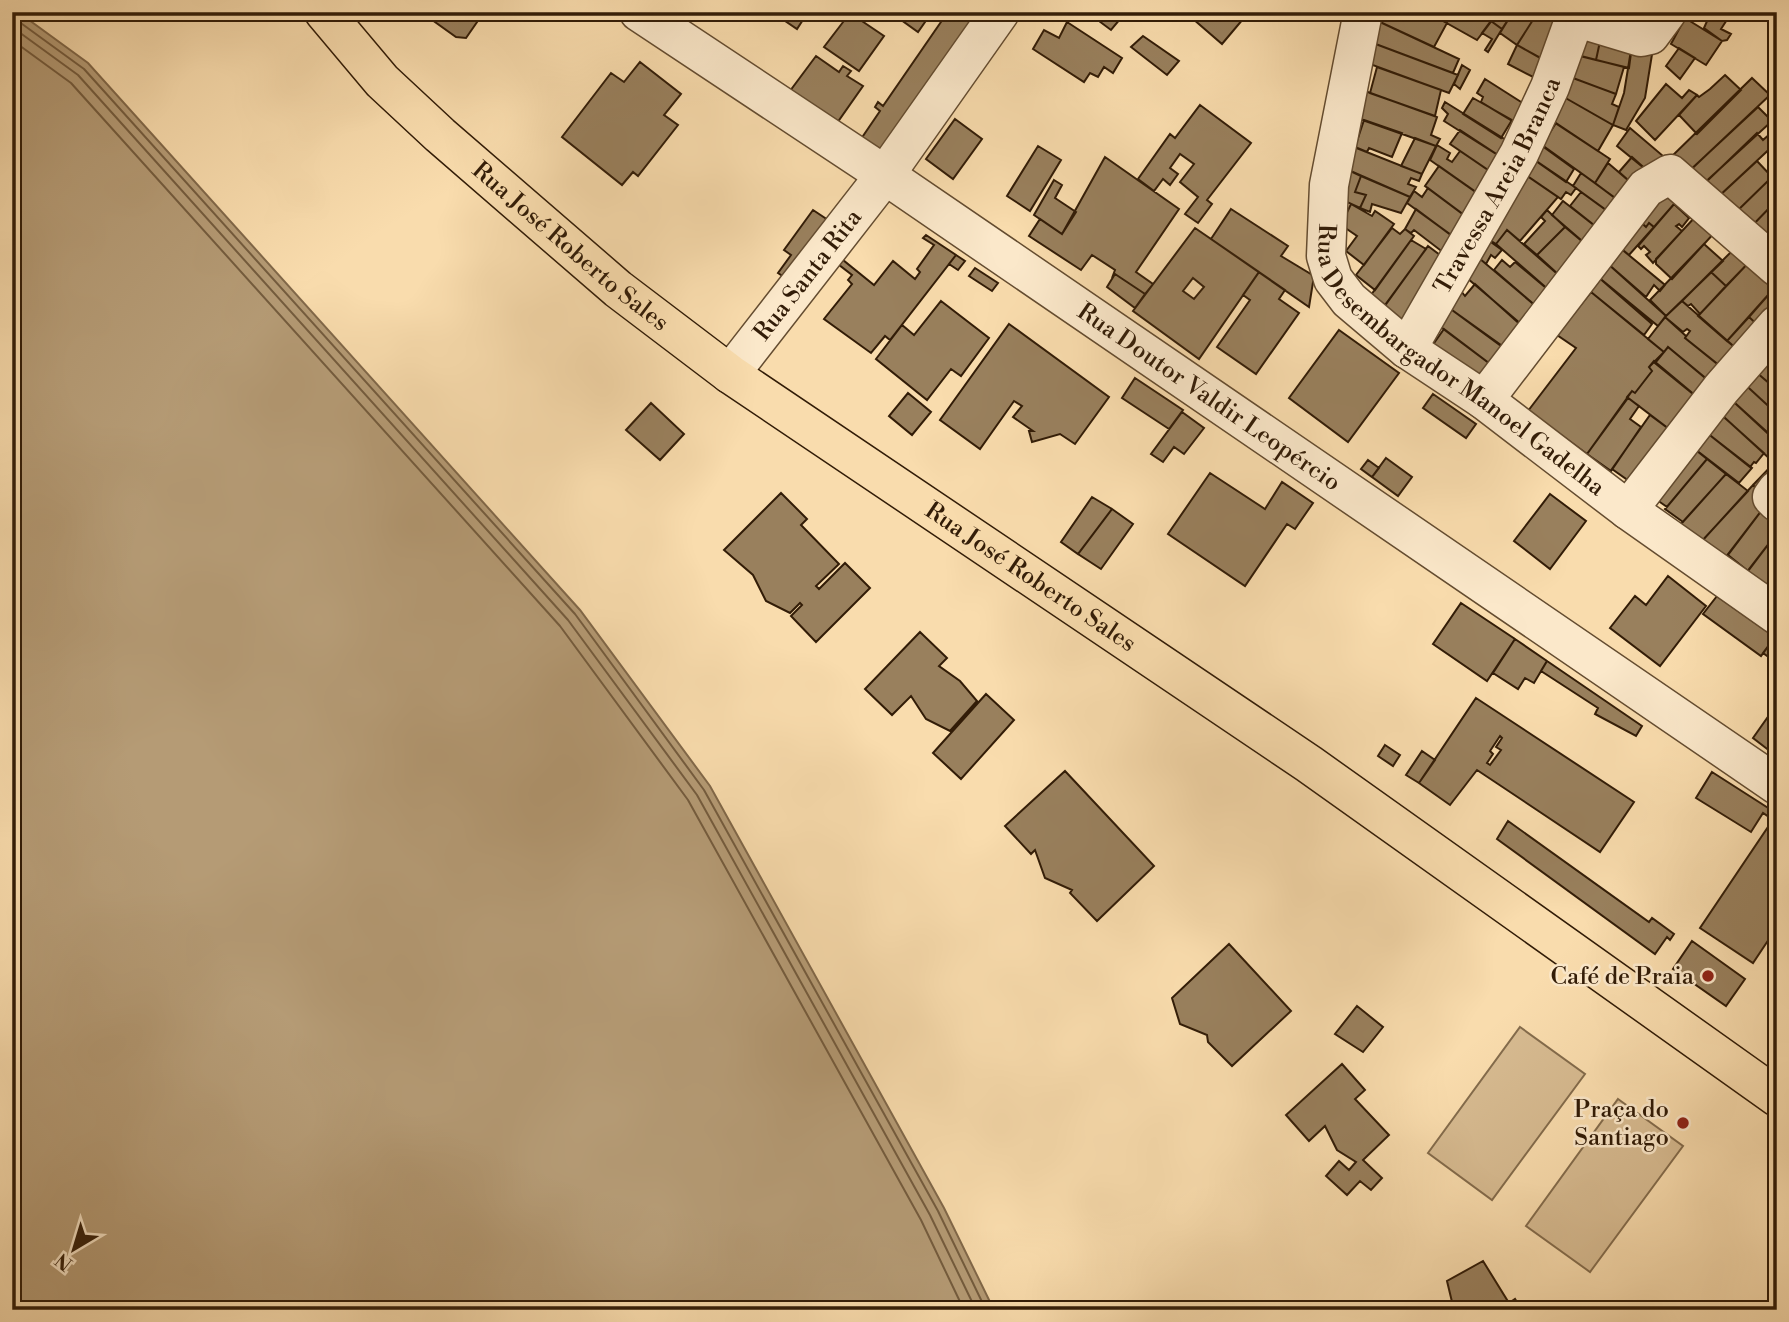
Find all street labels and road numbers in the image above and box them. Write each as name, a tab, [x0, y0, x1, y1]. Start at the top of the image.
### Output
street label: Travessa Areia Branca	[1428, 73, 1568, 300]
street label: Rua José Roberto Sales	[466, 156, 674, 338]
street label: Rua Santa Rita	[748, 203, 869, 347]
street label: Rua Desembargador Manoel Gadelha	[1310, 223, 1611, 503]
street label: Rua Doutor Valdir Leopércio	[1071, 297, 1346, 498]
street label: Rua José Roberto Sales	[919, 496, 1141, 659]

